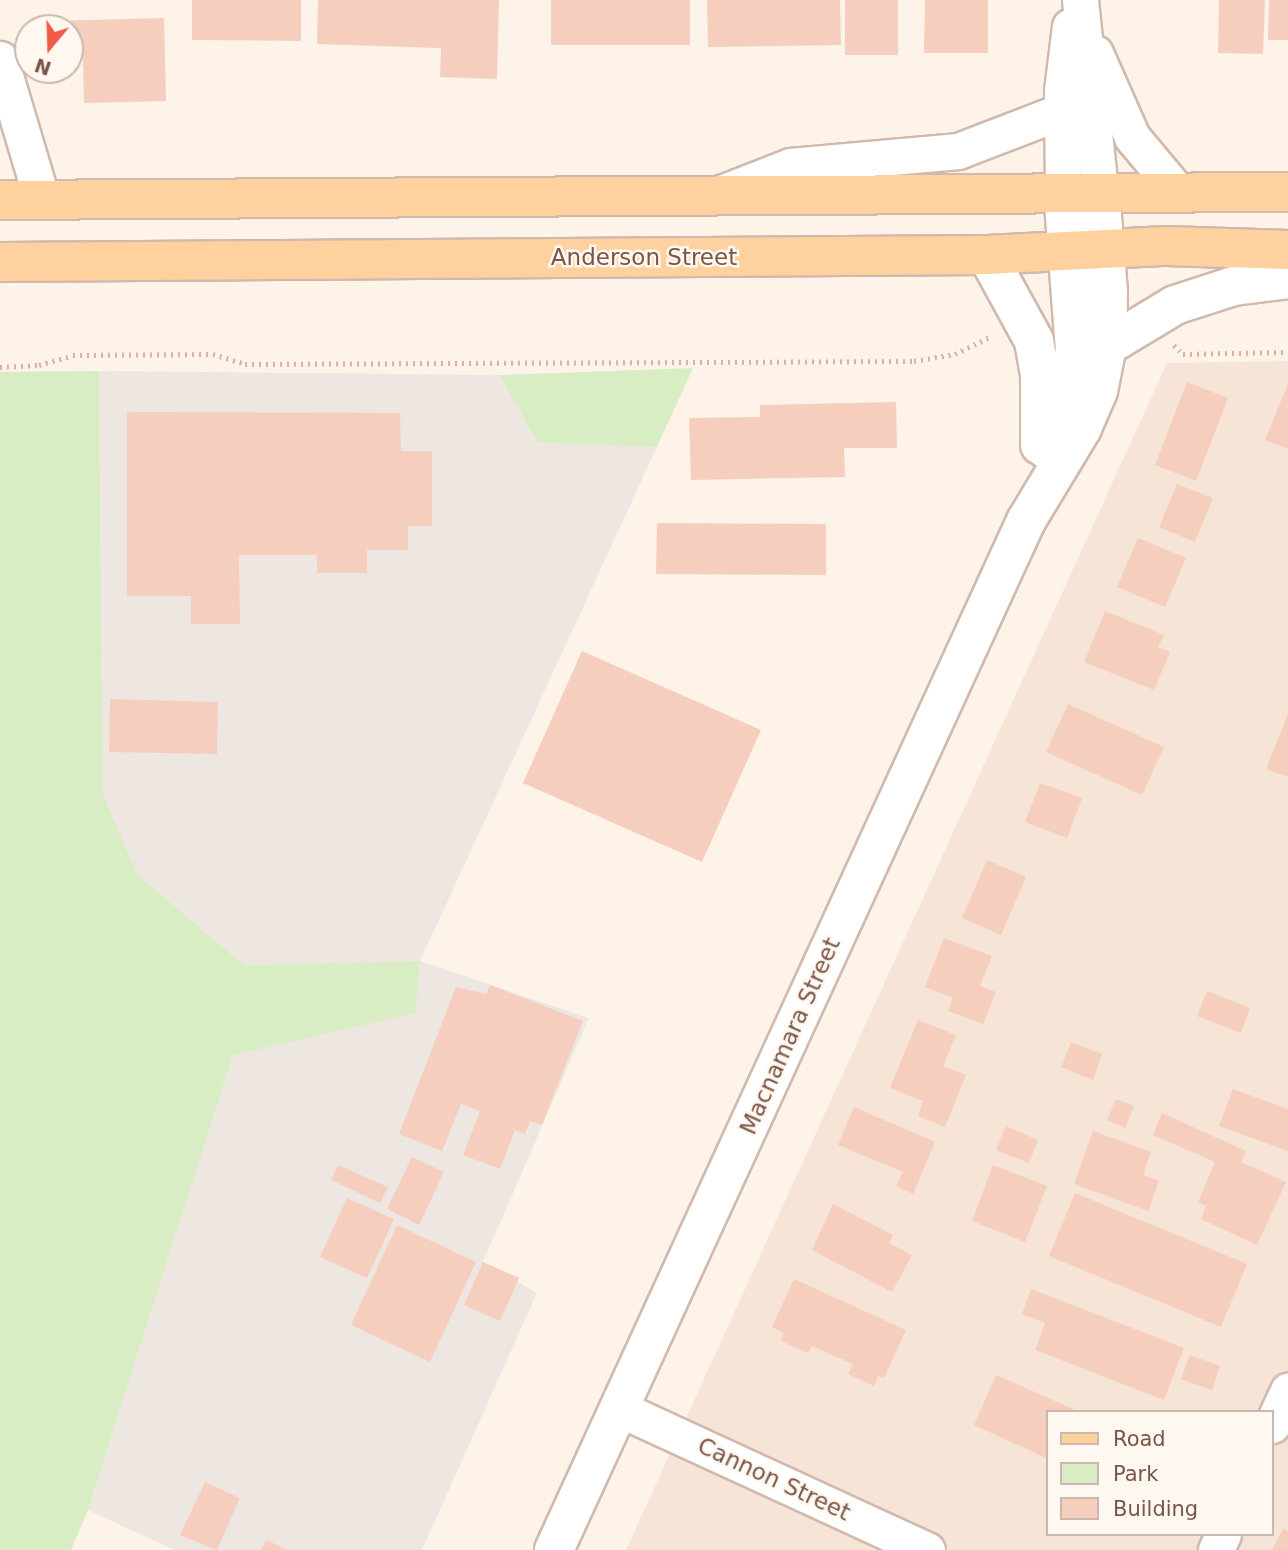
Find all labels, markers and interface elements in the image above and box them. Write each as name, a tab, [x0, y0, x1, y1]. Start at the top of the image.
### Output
north arrow	[14, 14, 84, 84]
text: N	[32, 54, 54, 80]
street label: Anderson Street	[551, 243, 737, 271]
street label: Macnamara Street	[734, 933, 846, 1139]
legend	[1046, 1410, 1274, 1536]
text: Road	[1113, 1427, 1166, 1451]
street label: Cannon Street	[693, 1432, 855, 1526]
text: Park	[1113, 1462, 1158, 1486]
text: Building	[1113, 1497, 1198, 1521]

